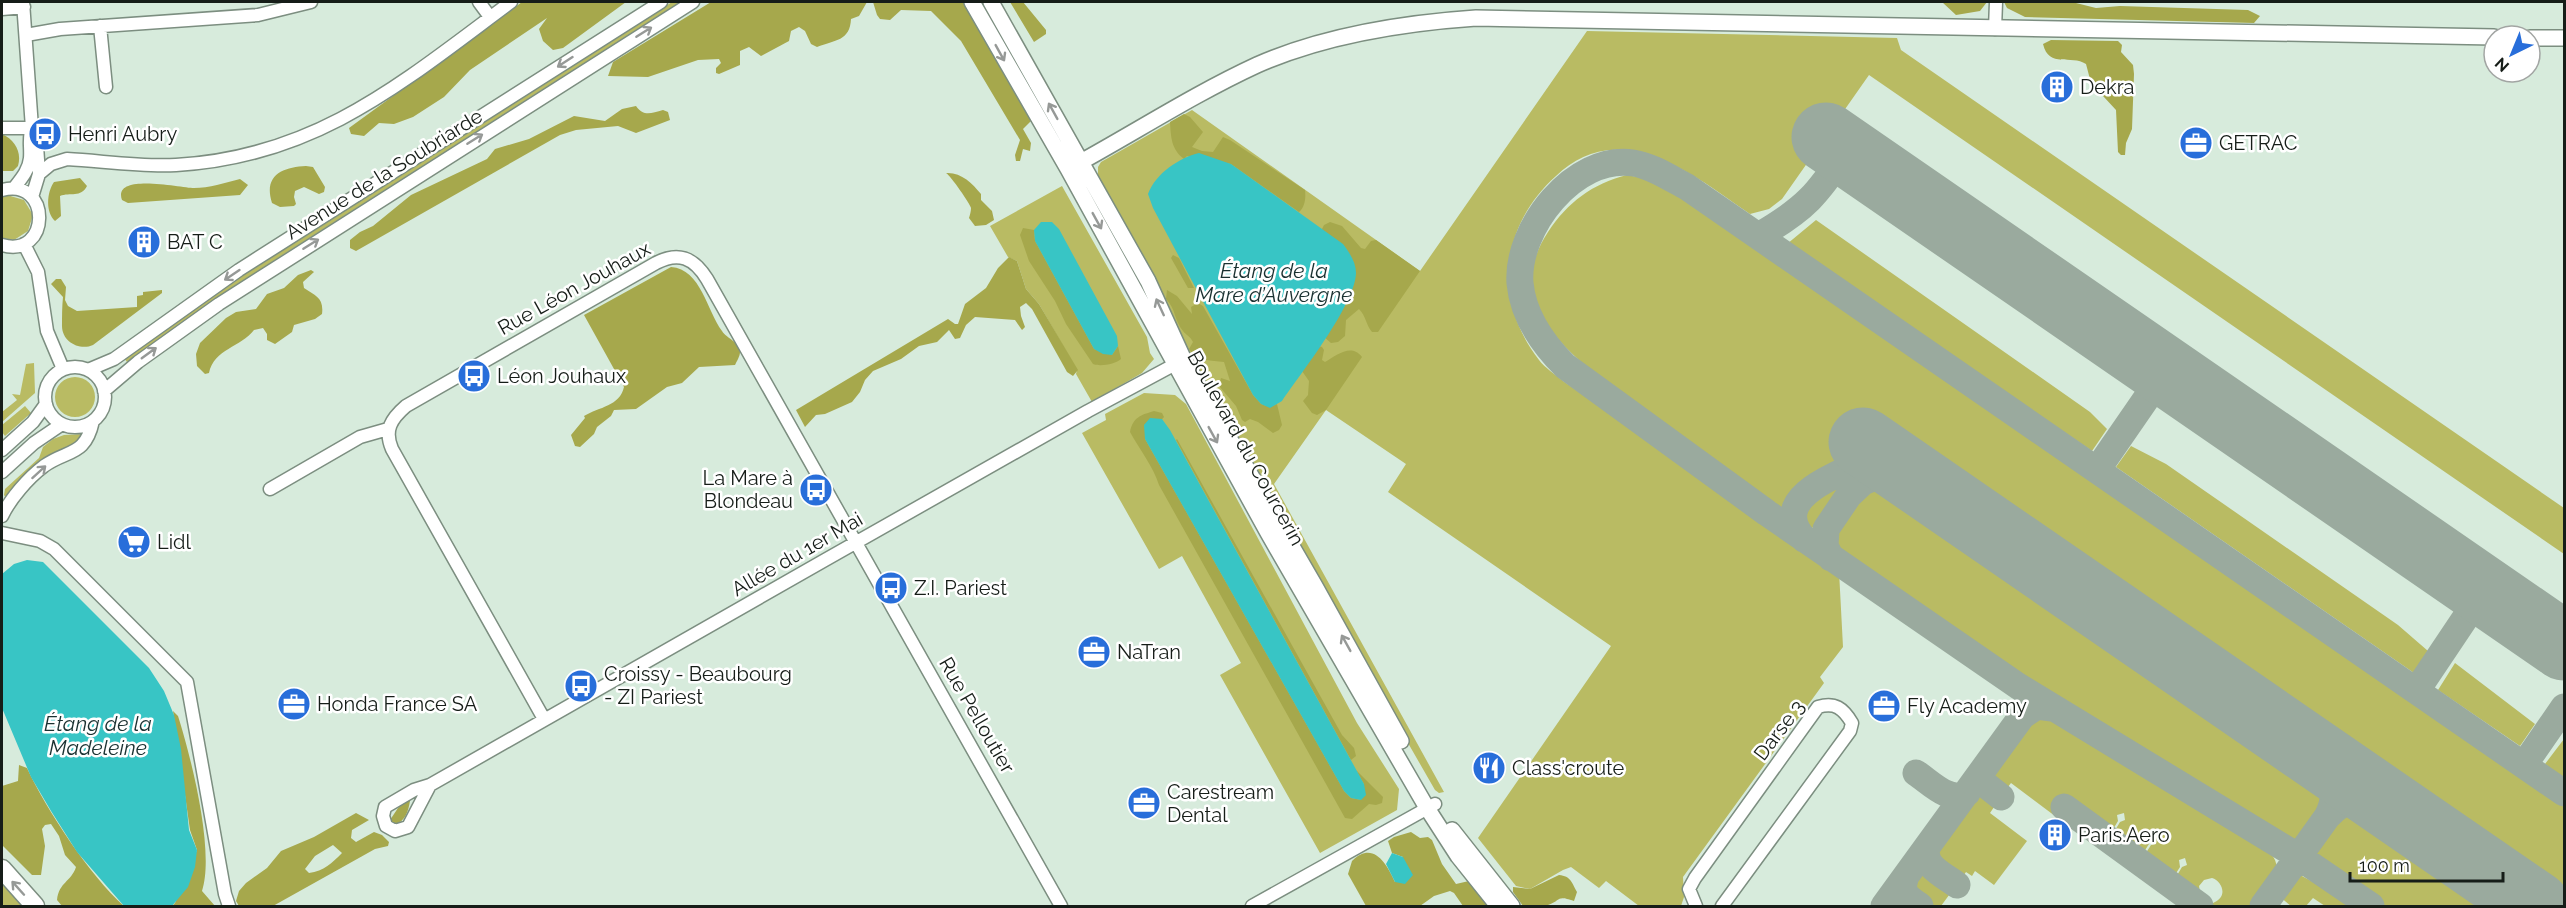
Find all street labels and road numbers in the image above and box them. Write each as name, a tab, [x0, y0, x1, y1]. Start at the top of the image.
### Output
street label: Avenue de la Soubriarde	[281, 103, 487, 244]
street label: Rue Léon Jouhaux	[494, 236, 654, 340]
street label: Boulevard du Courcerin	[1182, 346, 1310, 550]
street label: Allée du 1er Mai	[727, 507, 867, 601]
street label: Rue Pelloutier	[934, 653, 1020, 777]
street label: Darse 3	[1749, 695, 1809, 765]

